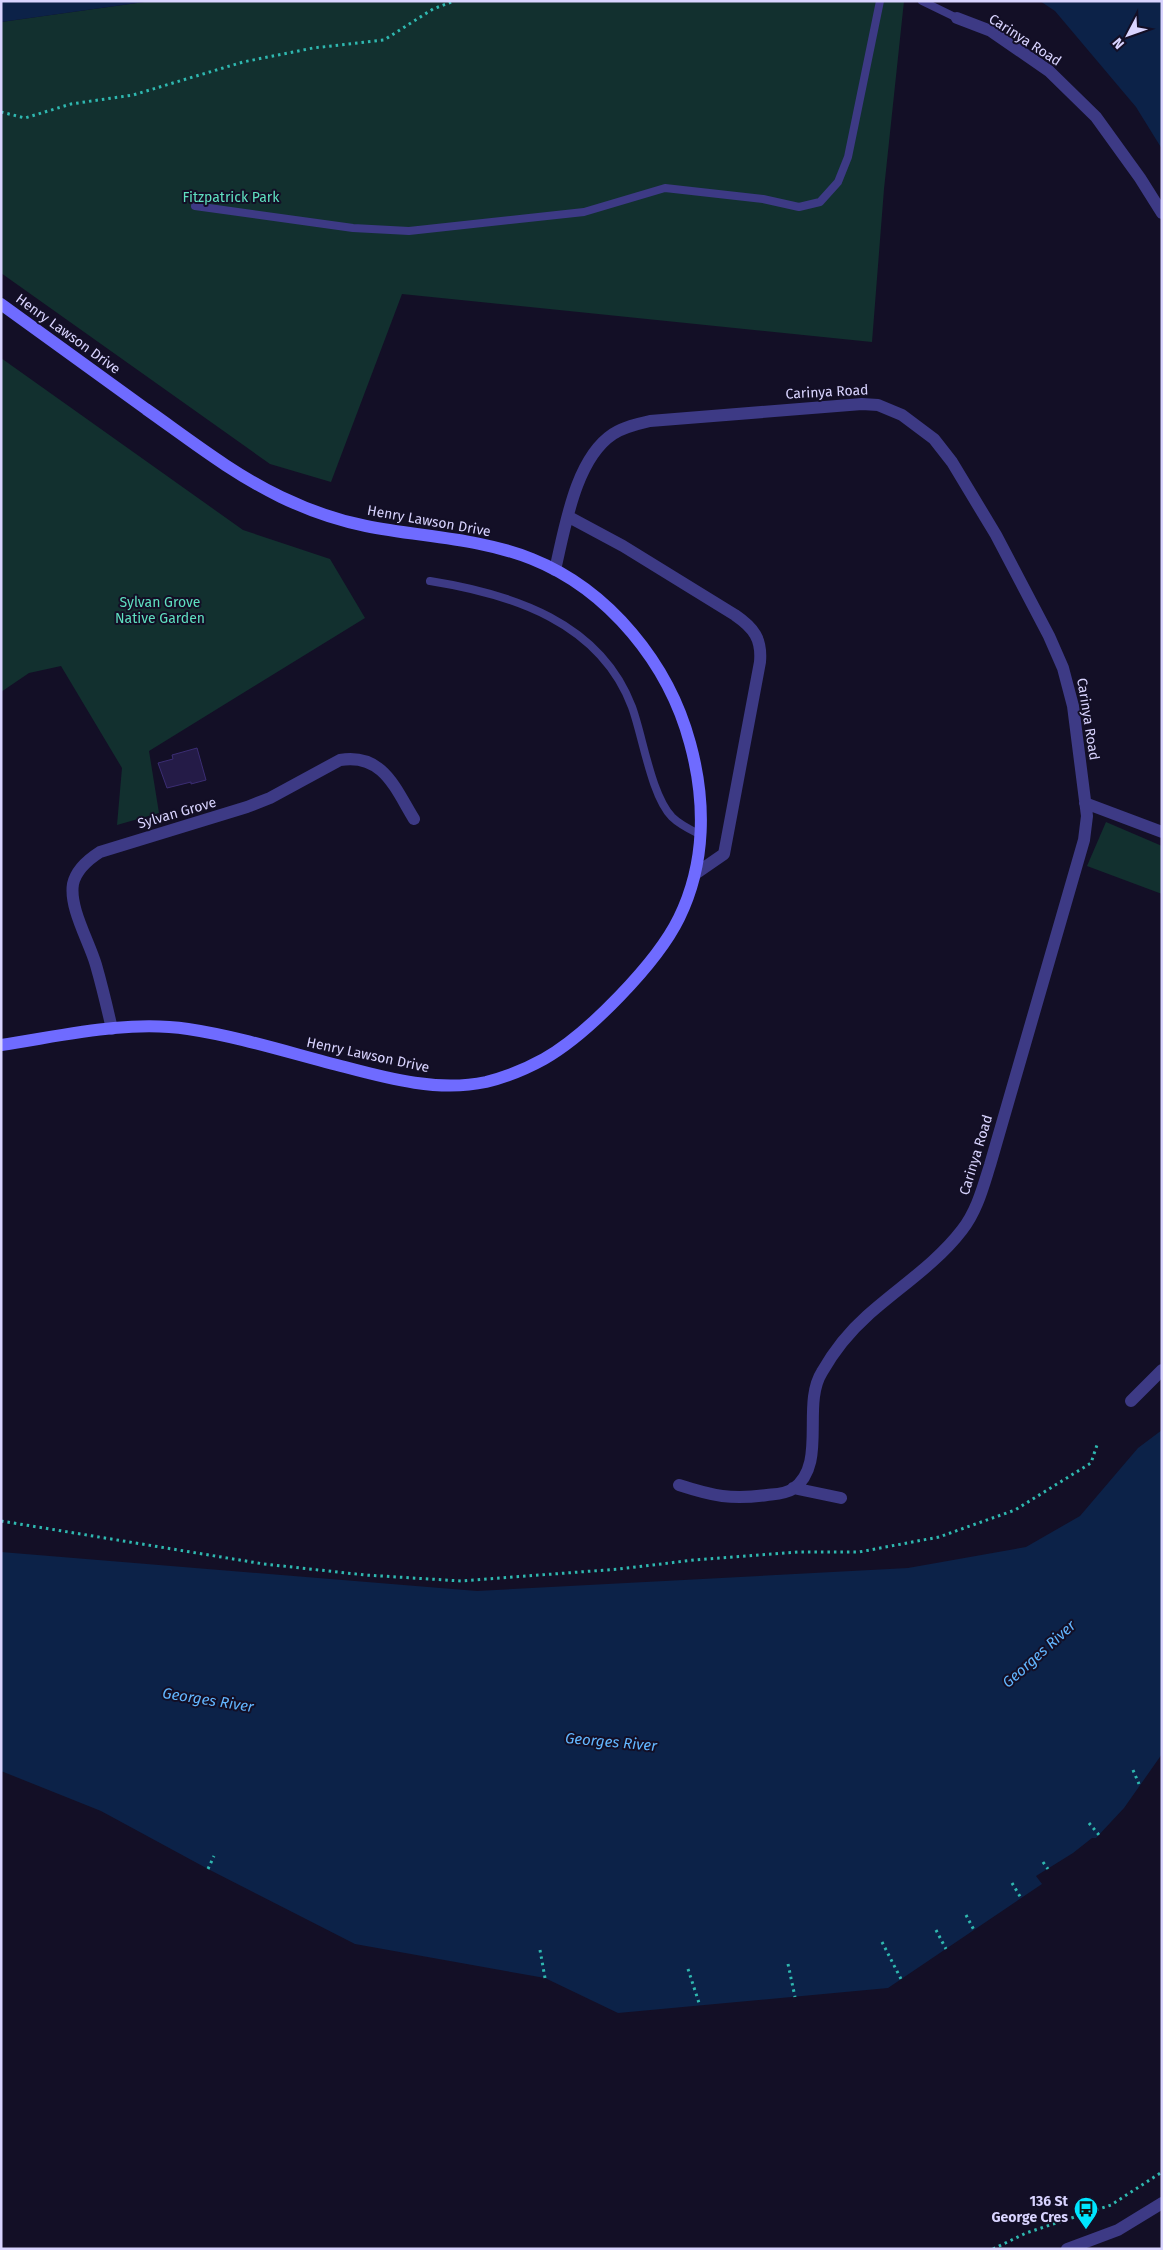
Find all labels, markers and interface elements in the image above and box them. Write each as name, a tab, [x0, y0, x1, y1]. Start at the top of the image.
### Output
street label: Carinya Road	[986, 10, 1064, 70]
north arrow	[1103, 10, 1153, 60]
text: N	[1109, 34, 1128, 52]
park label: Fitzpatrick Park	[183, 189, 280, 206]
street label: Henry Lawson Drive	[12, 290, 124, 378]
street label: Carinya Road	[785, 381, 869, 403]
street label: Henry Lawson Drive	[366, 502, 492, 540]
park label: Sylvan Grove Native Garden	[115, 594, 205, 627]
street label: Carinya Road	[1073, 677, 1103, 761]
street label: Sylvan Grove	[136, 794, 218, 832]
street label: Henry Lawson Drive	[305, 1034, 431, 1076]
street label: Carinya Road	[956, 1113, 996, 1197]
water label: Georges River	[999, 1616, 1080, 1692]
water label: Georges River	[161, 1684, 256, 1716]
water label: Georges River	[564, 1729, 659, 1755]
place label: 136 St George Cres	[992, 2193, 1069, 2226]
bus stop icon: 136 St George Cres	[1073, 2196, 1099, 2230]

